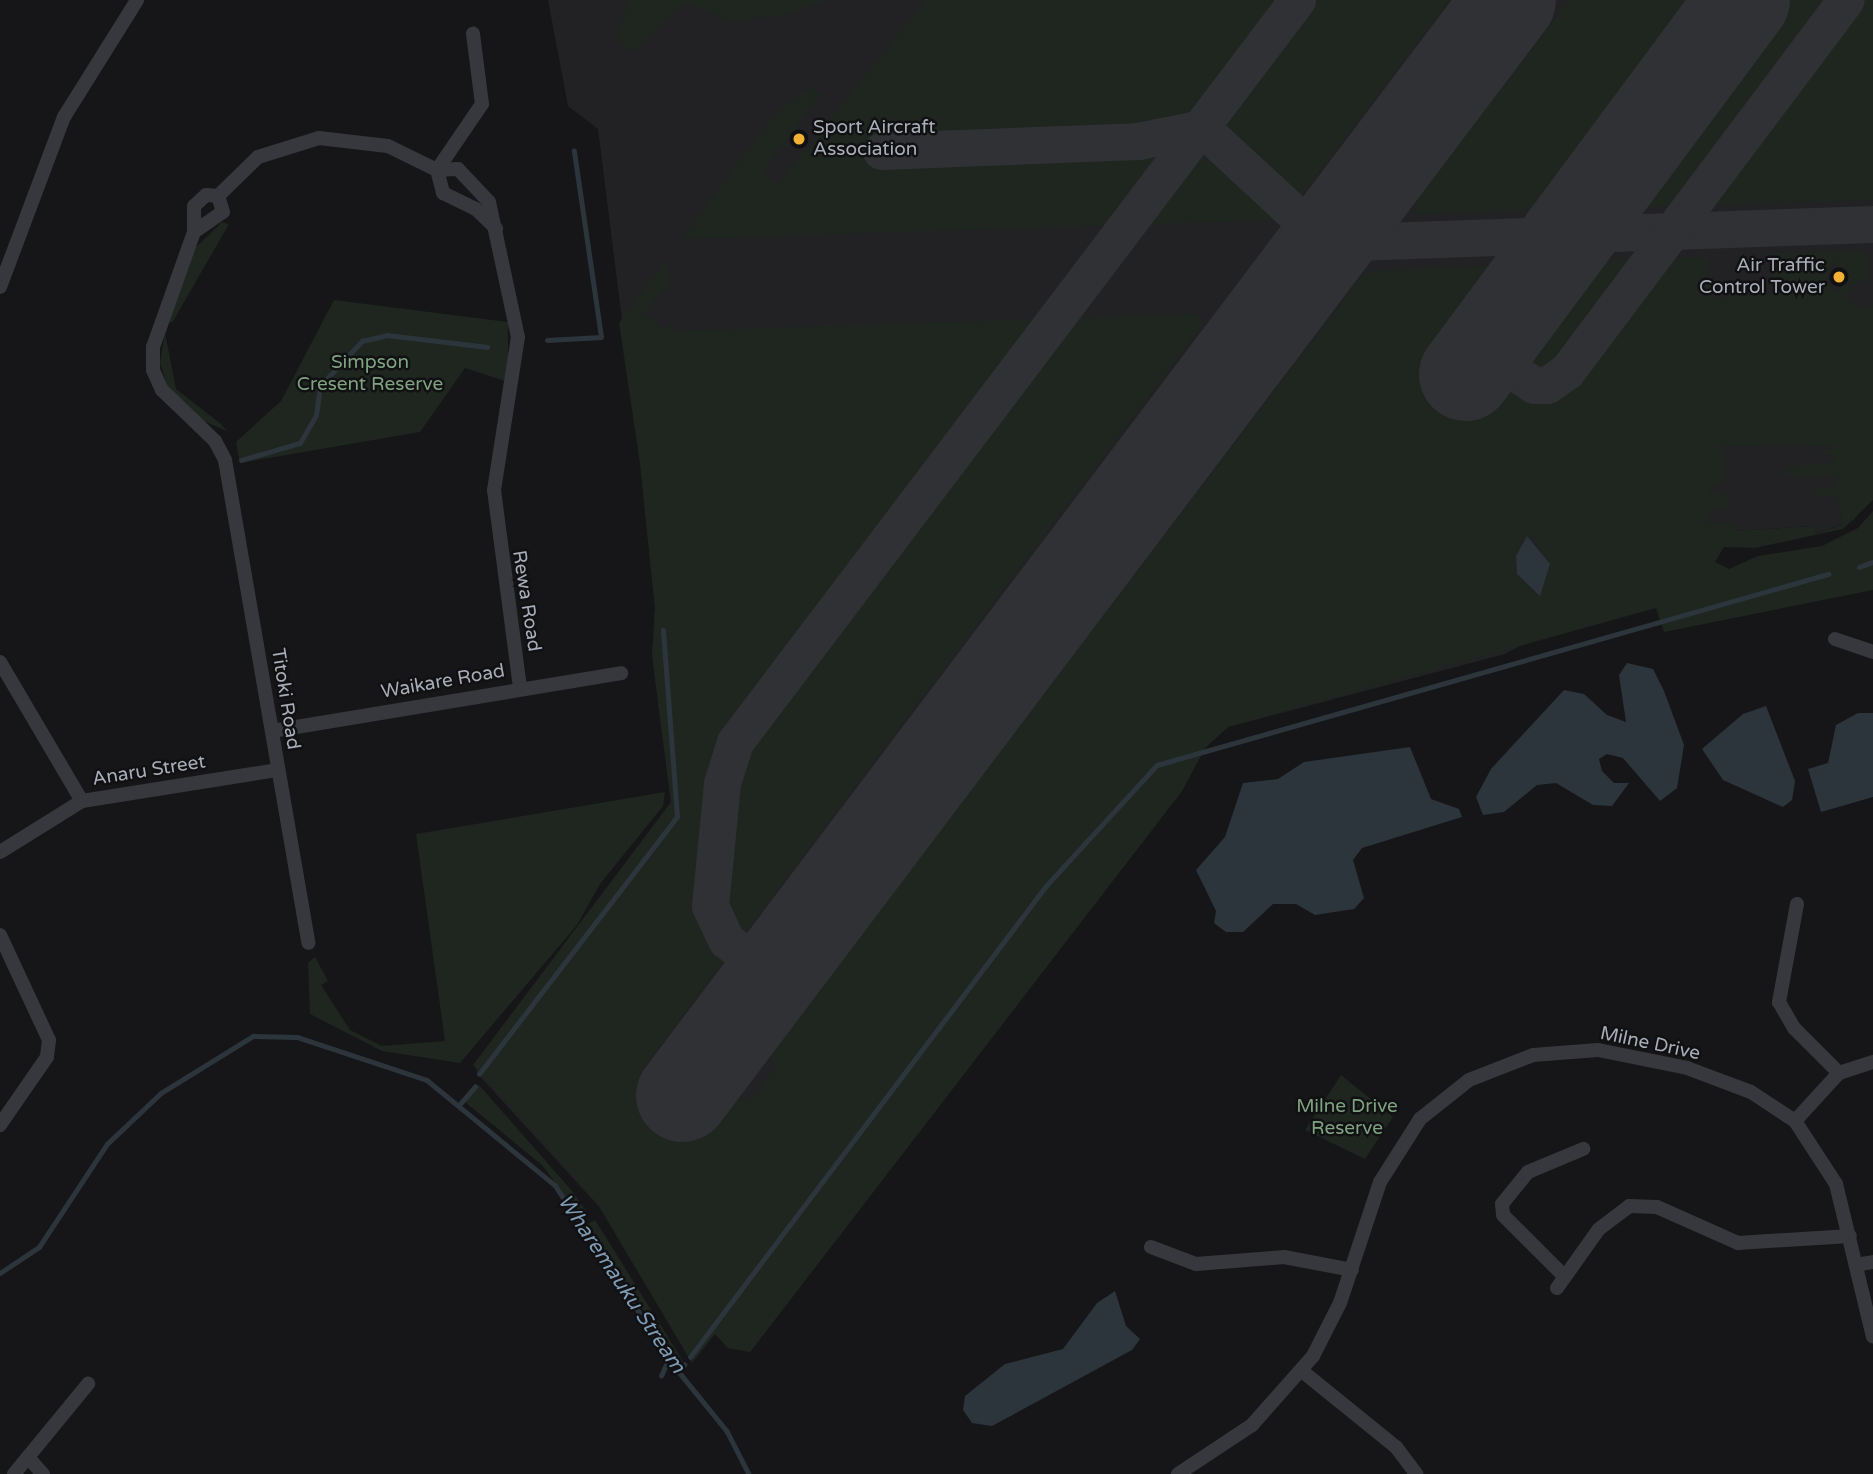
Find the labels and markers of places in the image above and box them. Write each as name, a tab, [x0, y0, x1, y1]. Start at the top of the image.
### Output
place label: Sport Aircraft Association	[813, 117, 935, 161]
marker: Sport Aircraft Association	[791, 131, 807, 147]
place label: Air Traffic Control Tower	[1699, 255, 1825, 299]
marker: Air Traffic Control Tower	[1831, 269, 1847, 285]

